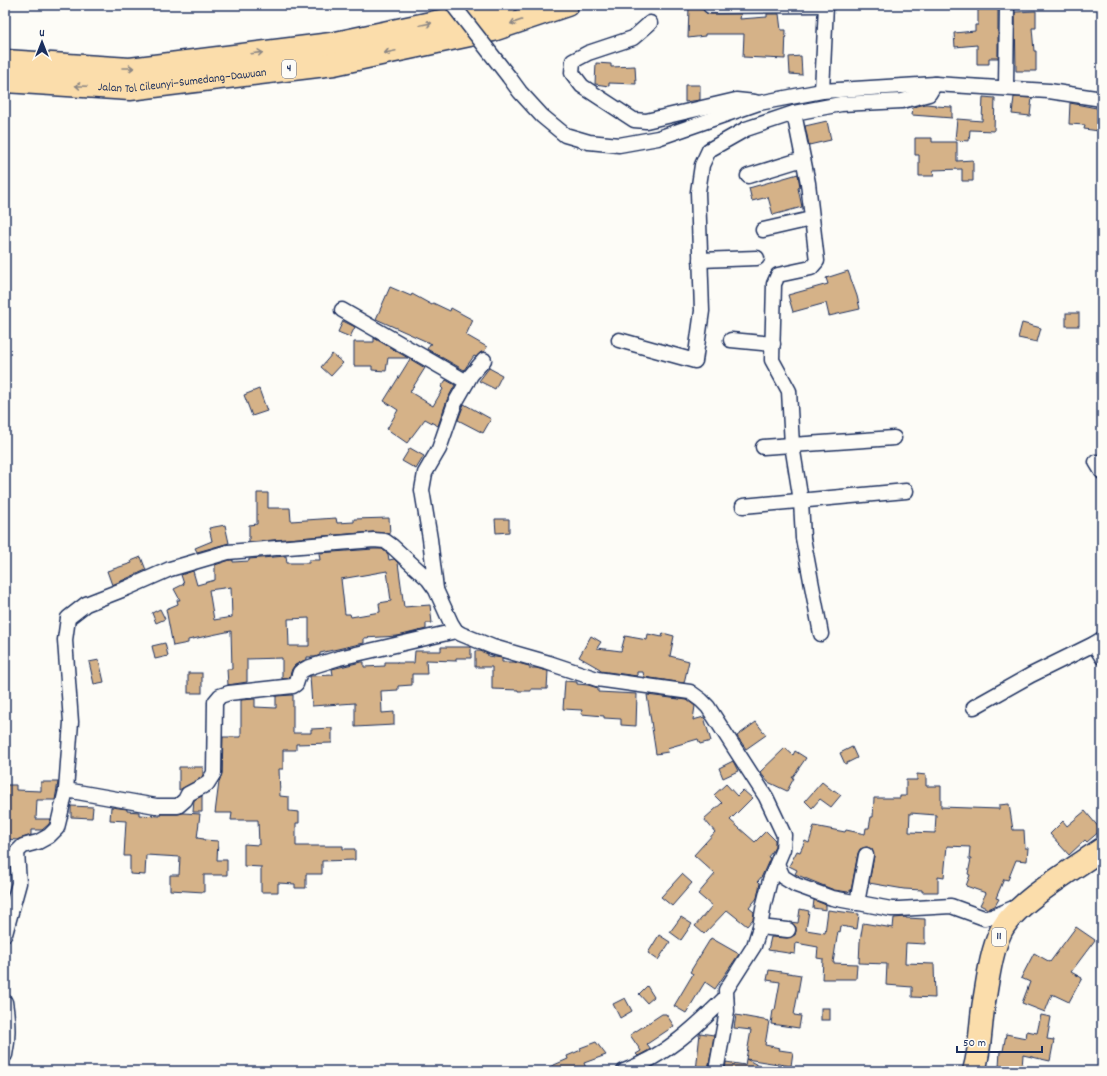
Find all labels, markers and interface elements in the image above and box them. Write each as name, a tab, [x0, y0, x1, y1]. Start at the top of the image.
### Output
one-way arrow	[510, 19, 523, 26]
one-way arrow	[419, 20, 432, 28]
north arrow	[22, 22, 62, 62]
text: U	[39, 26, 45, 42]
one-way arrow	[384, 48, 397, 56]
one-way arrow	[250, 49, 263, 57]
road number: 4	[282, 60, 296, 78]
street label: Jalan Tol Cileunyi–Sumedang–Dawuan	[97, 64, 268, 98]
one-way arrow	[121, 64, 134, 72]
one-way arrow	[75, 82, 88, 90]
road number: 11	[992, 928, 1006, 946]
scale bar	[957, 1028, 1042, 1054]
text: 50 m	[963, 1035, 986, 1052]

